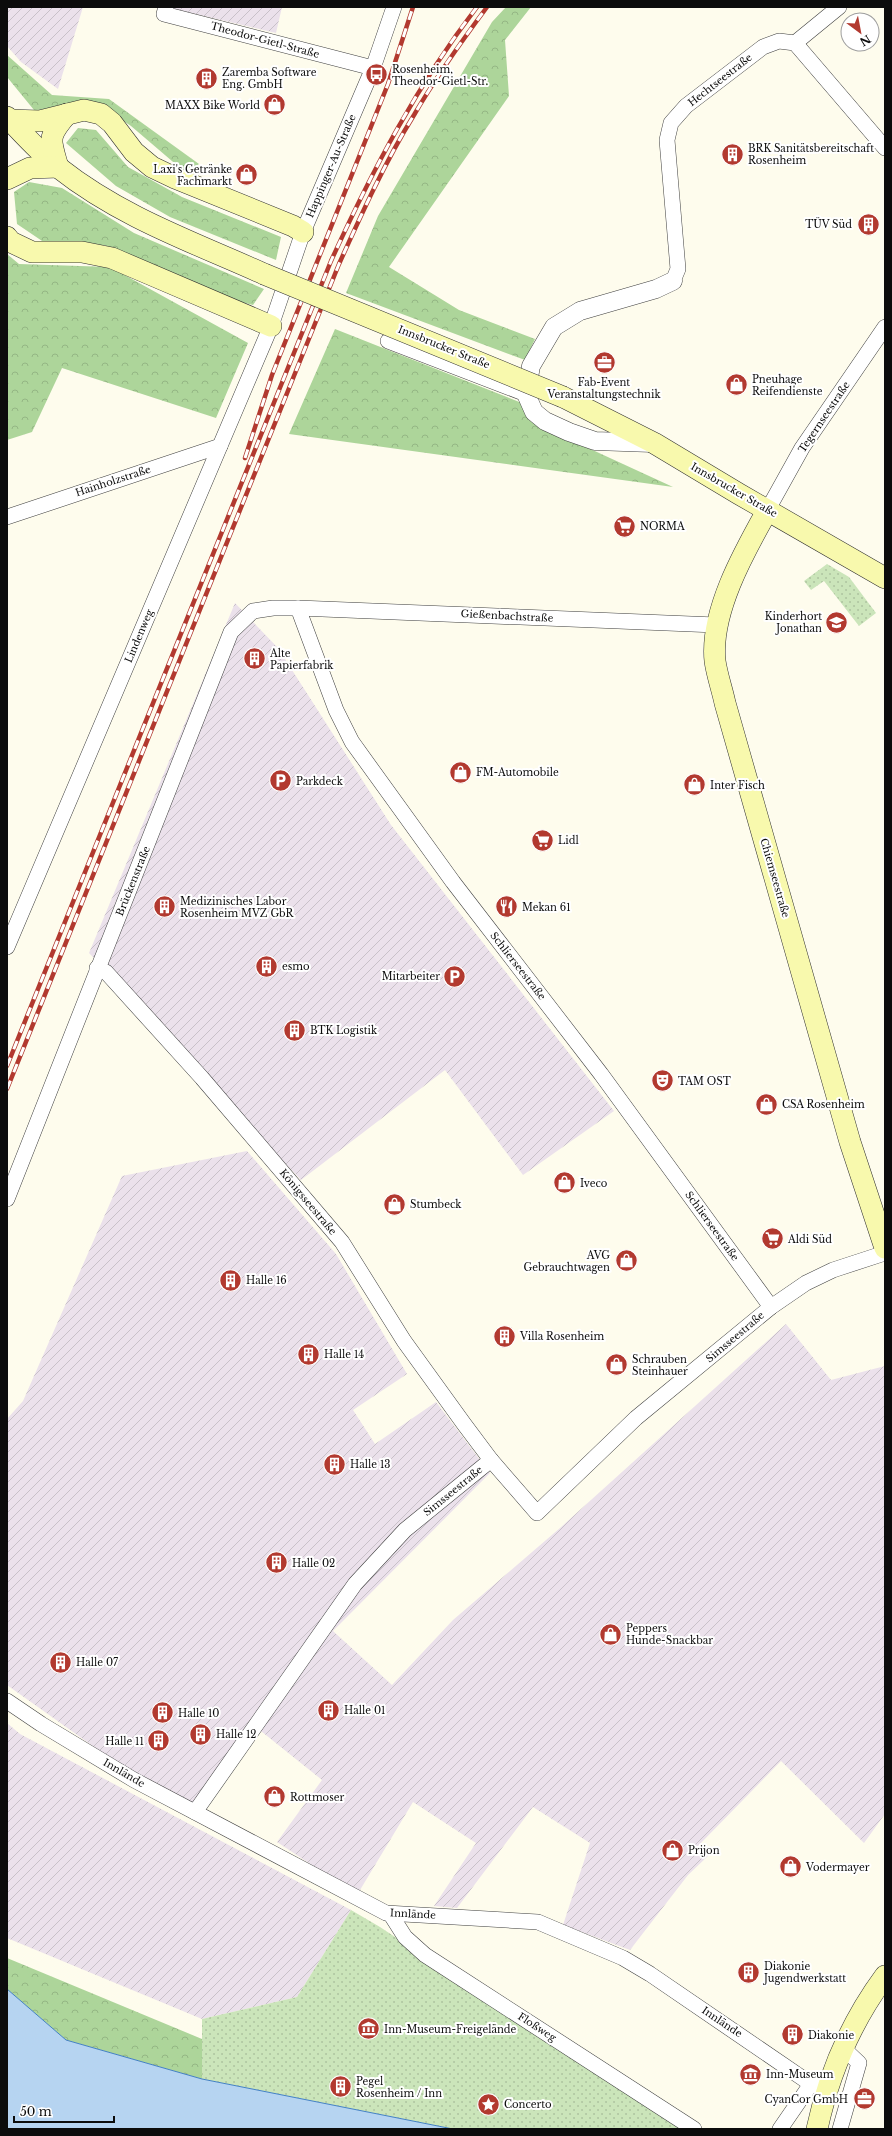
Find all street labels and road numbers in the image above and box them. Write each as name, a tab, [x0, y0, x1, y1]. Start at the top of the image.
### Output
street label: Theodor-Gietl-Straße	[209, 19, 321, 61]
street label: Hechtseestraße	[685, 51, 755, 109]
street label: Happinger-Au-Straße	[303, 112, 359, 220]
street label: Innsbrucker Straße	[396, 323, 492, 371]
street label: Tegernseestraße	[795, 379, 853, 455]
street label: Innsbrucker Straße	[688, 460, 780, 520]
street label: Hainholzstraße	[74, 463, 153, 499]
street label: Lindenweg	[122, 606, 156, 665]
street label: Gießenbachstraße	[460, 607, 554, 625]
street label: Chiemseestraße	[757, 837, 793, 919]
street label: Brückenstraße	[113, 844, 153, 918]
street label: Schlierseestraße	[487, 929, 549, 1003]
street label: Königsseestraße	[277, 1166, 340, 1238]
street label: Schlierseestraße	[682, 1189, 742, 1264]
street label: Simsseestraße	[703, 1309, 767, 1365]
street label: Simsseestraße	[421, 1463, 485, 1519]
street label: Innlände	[101, 1756, 147, 1790]
street label: Innlände	[390, 1906, 437, 1922]
street label: Innlände	[699, 2004, 745, 2040]
street label: Floßweg	[515, 2010, 559, 2045]

